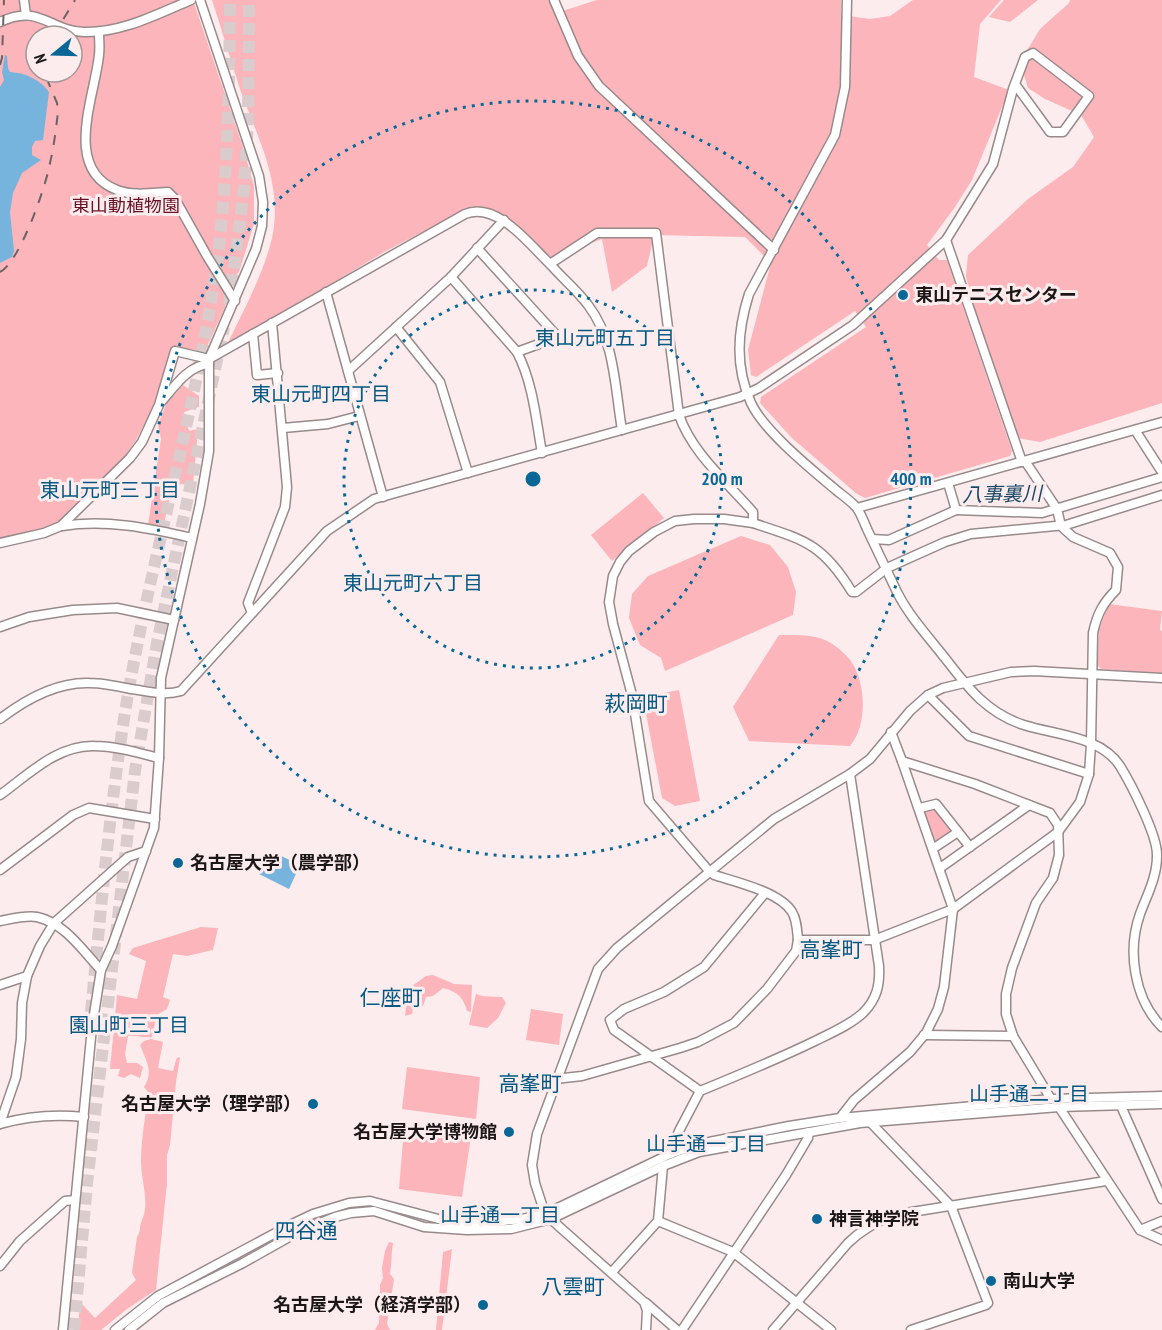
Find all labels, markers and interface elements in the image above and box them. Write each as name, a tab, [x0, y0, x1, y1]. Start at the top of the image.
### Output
north arrow	[24, 24, 84, 84]
text: N	[29, 52, 51, 66]
park label: 東山動植物園	[72, 194, 180, 217]
place label: 東山テニスセンター	[915, 283, 1077, 306]
marker: 東山テニスセンター	[896, 288, 910, 302]
district label: 東山元町五丁目	[535, 325, 675, 351]
district label: 東山元町四丁目	[251, 381, 391, 407]
text: 200 m	[701, 467, 743, 490]
text: 400 m	[890, 467, 932, 490]
centre of rings	[523, 469, 543, 489]
district label: 東山元町三丁目	[40, 477, 180, 503]
water label: 八事裏川	[962, 480, 1044, 508]
district label: 東山元町六丁目	[343, 570, 483, 596]
district label: 萩岡町	[605, 690, 668, 717]
place label: 名古屋大学（農学部）	[190, 851, 370, 874]
marker: 名古屋大学（農学部）	[171, 856, 185, 870]
district label: 高峯町	[800, 936, 863, 963]
district label: 仁座町	[360, 984, 423, 1011]
district label: 園山町三丁目	[69, 1012, 189, 1038]
district label: 高峯町	[499, 1070, 562, 1097]
district label: 山手通二丁目	[969, 1081, 1089, 1107]
place label: 名古屋大学（理学部）	[121, 1092, 301, 1115]
marker: 名古屋大学（理学部）	[306, 1097, 320, 1111]
place label: 名古屋大学博物館	[353, 1120, 497, 1143]
marker: 名古屋大学博物館	[502, 1125, 516, 1139]
district label: 山手通一丁目	[646, 1131, 766, 1157]
district label: 山手通一丁目	[440, 1202, 560, 1228]
place label: 神言神学院	[829, 1207, 919, 1230]
marker: 神言神学院	[810, 1212, 824, 1226]
district label: 四谷通	[275, 1217, 338, 1244]
place label: 南山大学	[1003, 1269, 1075, 1292]
district label: 八雲町	[542, 1273, 605, 1300]
marker: 南山大学	[984, 1274, 998, 1288]
place label: 名古屋大学（経済学部）	[273, 1293, 471, 1316]
marker: 名古屋大学（経済学部）	[476, 1298, 490, 1312]

